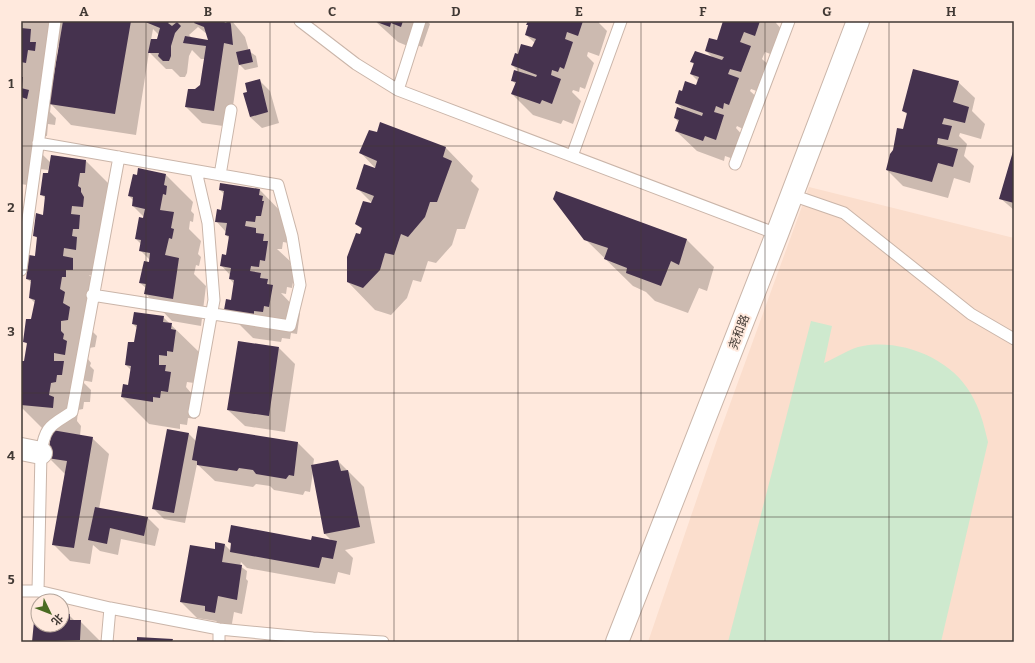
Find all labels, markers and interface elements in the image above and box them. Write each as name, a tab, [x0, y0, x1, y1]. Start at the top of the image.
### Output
text: A	[79, 4, 89, 19]
text: B	[204, 4, 212, 19]
text: C	[328, 4, 336, 19]
text: D	[451, 4, 461, 19]
text: E	[575, 4, 583, 19]
text: F	[699, 4, 707, 19]
text: G	[822, 4, 832, 19]
text: H	[946, 4, 956, 19]
text: 1	[8, 76, 14, 91]
text: 2	[7, 200, 15, 215]
street label: 尧和路	[726, 313, 752, 351]
text: 3	[7, 324, 15, 339]
text: 4	[7, 448, 15, 463]
text: 5	[7, 572, 15, 587]
north arrow	[30, 593, 70, 633]
text: 北	[48, 611, 65, 628]

